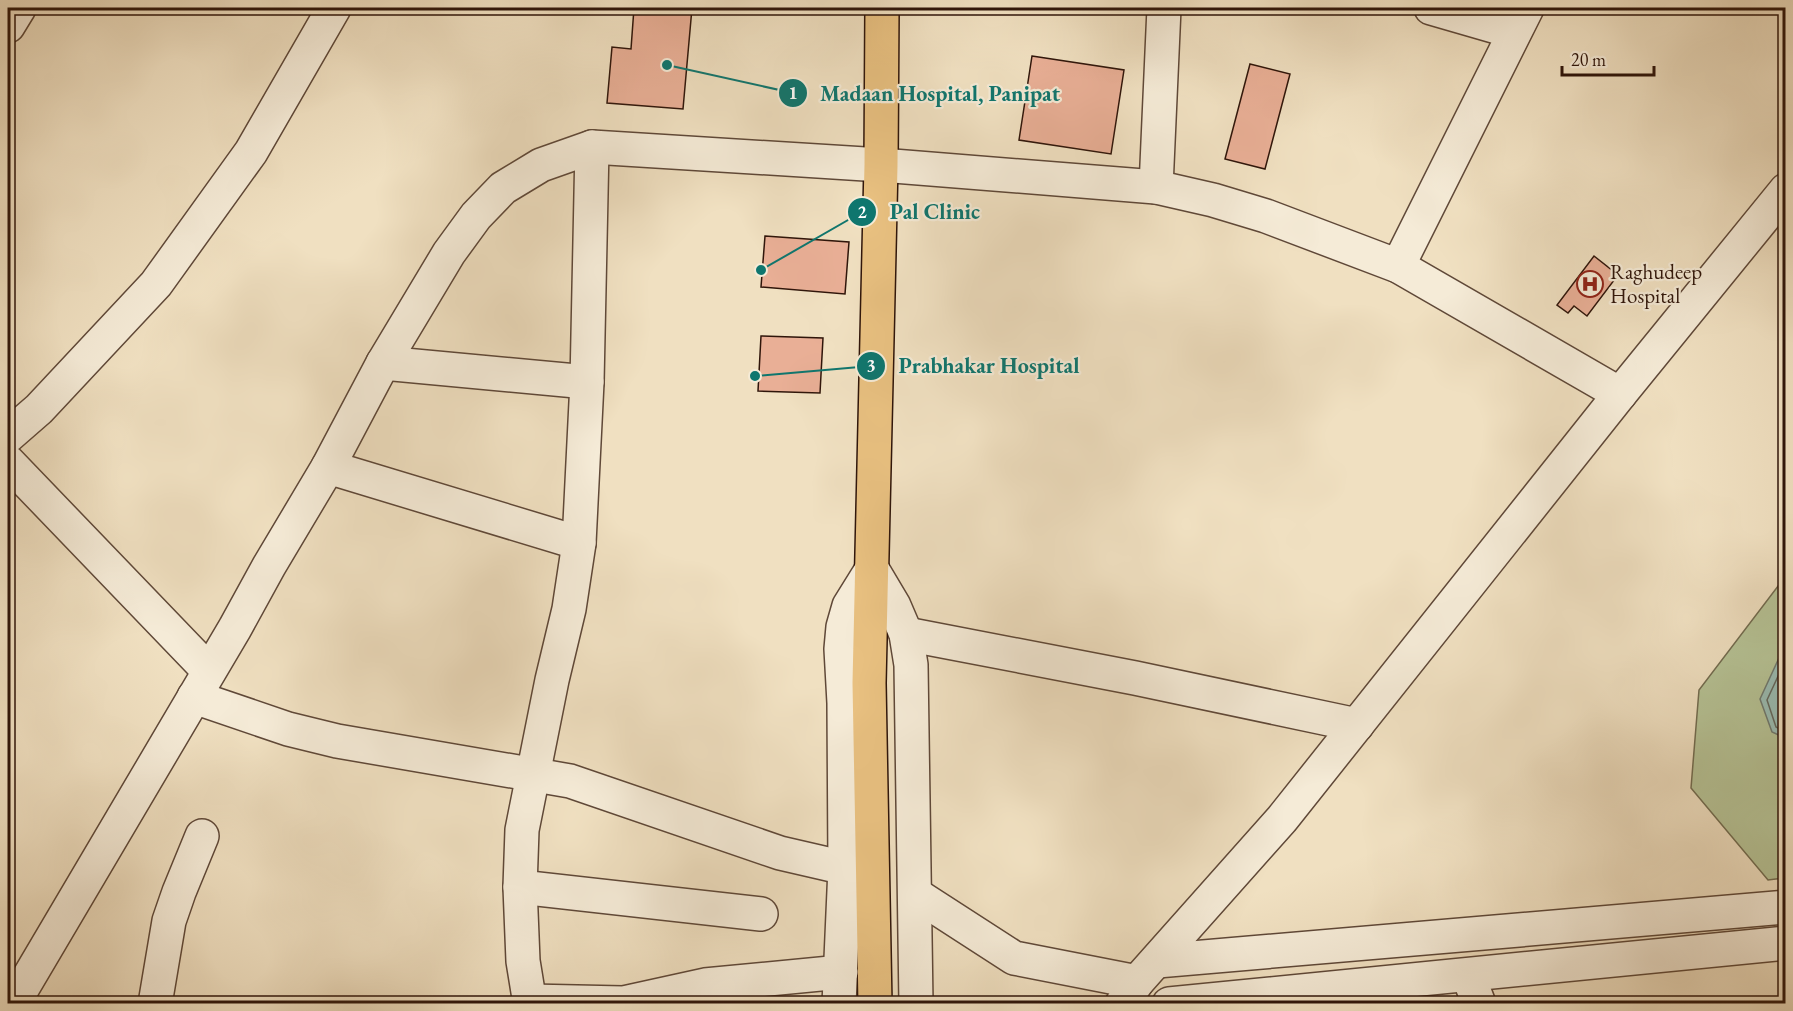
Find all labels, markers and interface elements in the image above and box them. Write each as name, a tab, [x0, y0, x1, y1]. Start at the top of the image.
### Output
scale bar	[1562, 39, 1654, 77]
text: 20 m	[1571, 48, 1606, 71]
callout: Madaan Hospital, Panipat	[778, 73, 1071, 113]
text: Madaan Hospital, Panipat	[820, 79, 1061, 108]
text: 1	[788, 81, 798, 104]
callout: Pal Clinic	[847, 192, 992, 232]
text: Pal Clinic	[890, 197, 980, 226]
text: 2	[857, 200, 867, 223]
place label: Raghudeep Hospital	[1610, 258, 1702, 309]
hospital icon: Raghudeep Hospital	[1575, 269, 1605, 299]
callout: Prabhakar Hospital	[856, 346, 1091, 386]
text: Prabhakar Hospital	[899, 351, 1079, 380]
text: 3	[866, 354, 876, 377]

